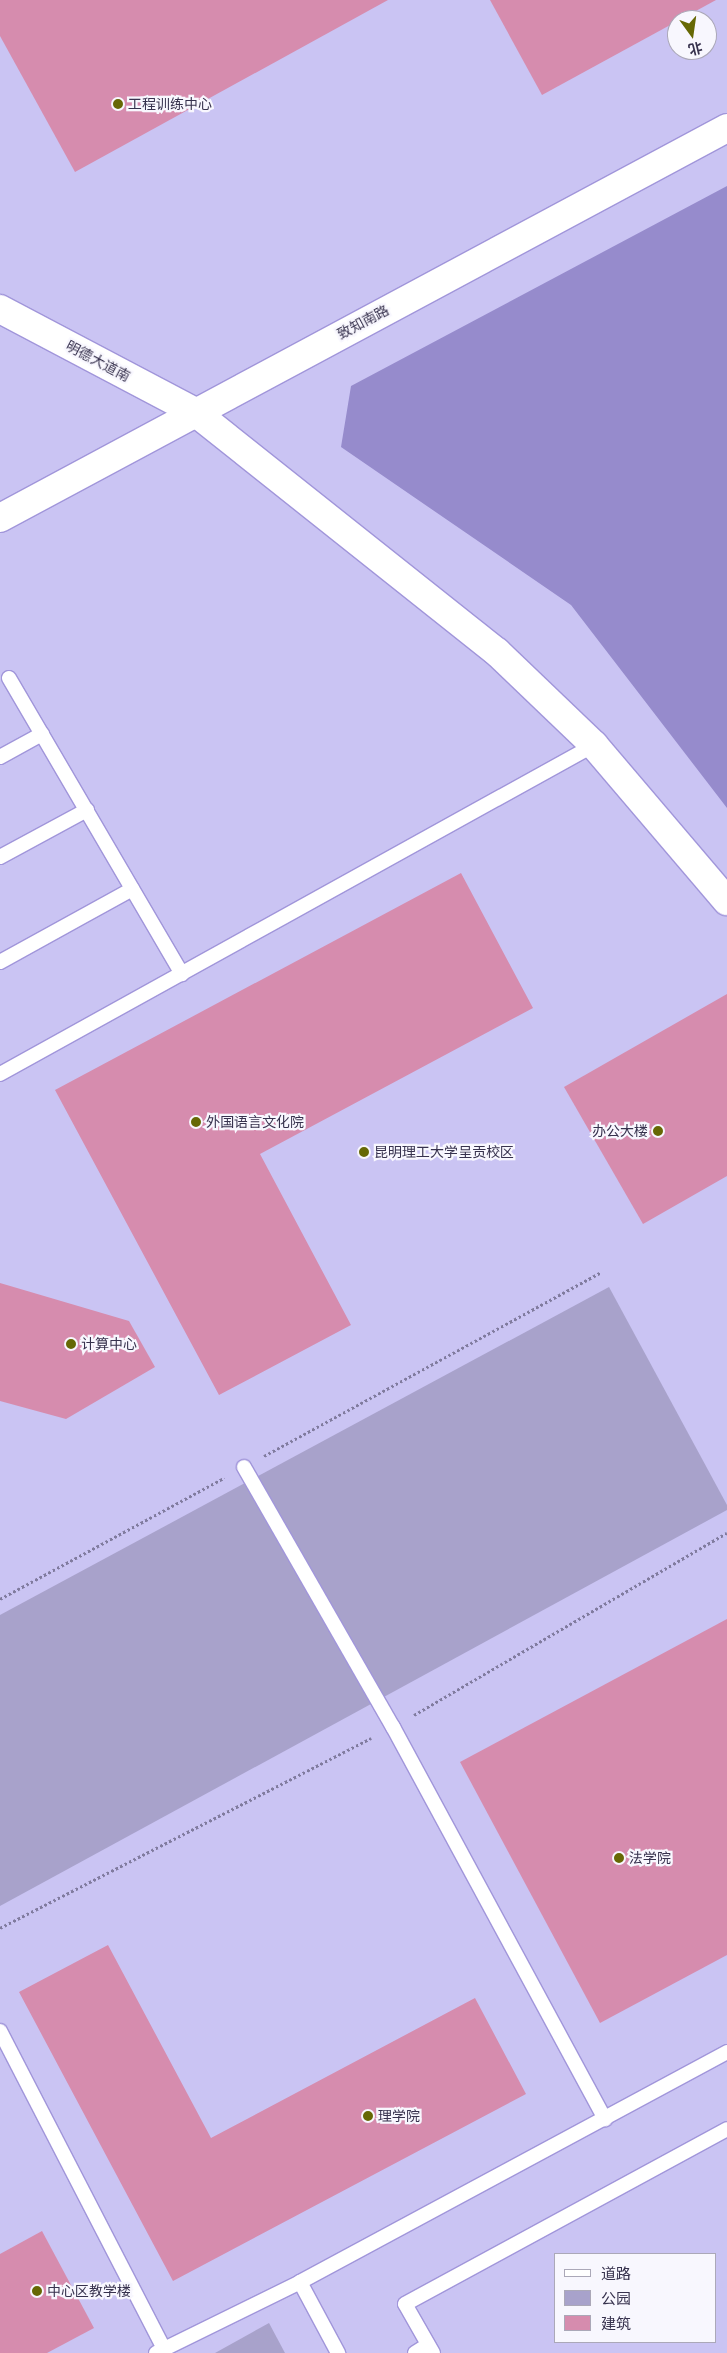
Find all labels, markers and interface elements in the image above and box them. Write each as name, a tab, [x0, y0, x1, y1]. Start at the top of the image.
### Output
north arrow	[667, 10, 717, 60]
text: 北	[686, 38, 704, 59]
place label: 工程训练中心	[128, 96, 212, 112]
marker: 工程训练中心	[112, 98, 124, 110]
street label: 致知南路	[334, 301, 392, 343]
street label: 明德大道南	[63, 337, 133, 385]
place label: 外国语言文化院	[206, 1114, 304, 1130]
marker: 外国语言文化院	[190, 1116, 202, 1128]
place label: 办公大楼	[592, 1123, 648, 1139]
marker: 办公大楼	[652, 1125, 664, 1137]
place label: 昆明理工大学呈贡校区	[374, 1144, 514, 1160]
marker: 昆明理工大学呈贡校区	[358, 1146, 370, 1158]
place label: 计算中心	[81, 1336, 137, 1352]
marker: 计算中心	[65, 1338, 77, 1350]
place label: 法学院	[629, 1850, 671, 1866]
marker: 法学院	[613, 1852, 625, 1864]
place label: 理学院	[378, 2108, 420, 2124]
marker: 理学院	[362, 2110, 374, 2122]
legend	[554, 2253, 717, 2343]
text: 道路	[601, 2264, 631, 2283]
place label: 中心区教学楼	[47, 2283, 131, 2299]
marker: 中心区教学楼	[31, 2285, 43, 2297]
text: 公园	[601, 2289, 631, 2308]
text: 建筑	[601, 2314, 631, 2333]

